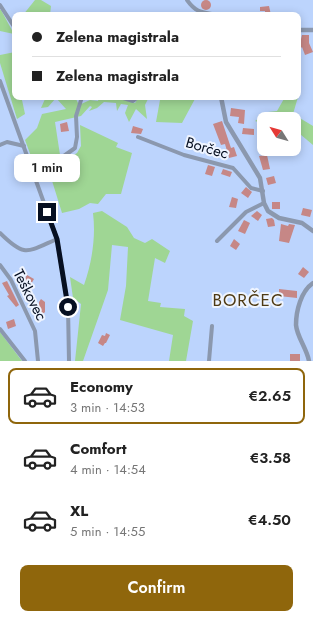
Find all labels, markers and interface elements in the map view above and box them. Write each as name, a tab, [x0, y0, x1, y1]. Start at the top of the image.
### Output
text: Zelena magistrala	[56, 26, 179, 48]
text: Zelena magistrala	[56, 65, 179, 87]
north arrow	[257, 112, 301, 156]
map controls	[257, 112, 301, 156]
street label: Borčec	[183, 131, 231, 165]
callout: 1 min	[14, 154, 80, 182]
text: 1 min	[31, 158, 63, 177]
route end	[38, 203, 56, 221]
street label: Teškovec	[8, 266, 52, 324]
district label: BORČEC	[212, 288, 284, 312]
route start	[59, 298, 77, 316]
text: Economy	[70, 376, 133, 398]
icon: car	[22, 378, 58, 414]
text: €2.65	[248, 385, 291, 407]
text: 3 min · 14:53	[70, 398, 145, 417]
text: Comfort	[70, 438, 127, 460]
icon: car	[22, 440, 58, 476]
text: €3.58	[250, 447, 291, 469]
text: 4 min · 14:54	[70, 460, 146, 479]
text: XL	[70, 500, 88, 522]
icon: car	[22, 502, 58, 538]
text: €4.50	[248, 509, 291, 531]
text: 5 min · 14:55	[70, 522, 145, 541]
button: Confirm	[20, 565, 293, 611]

